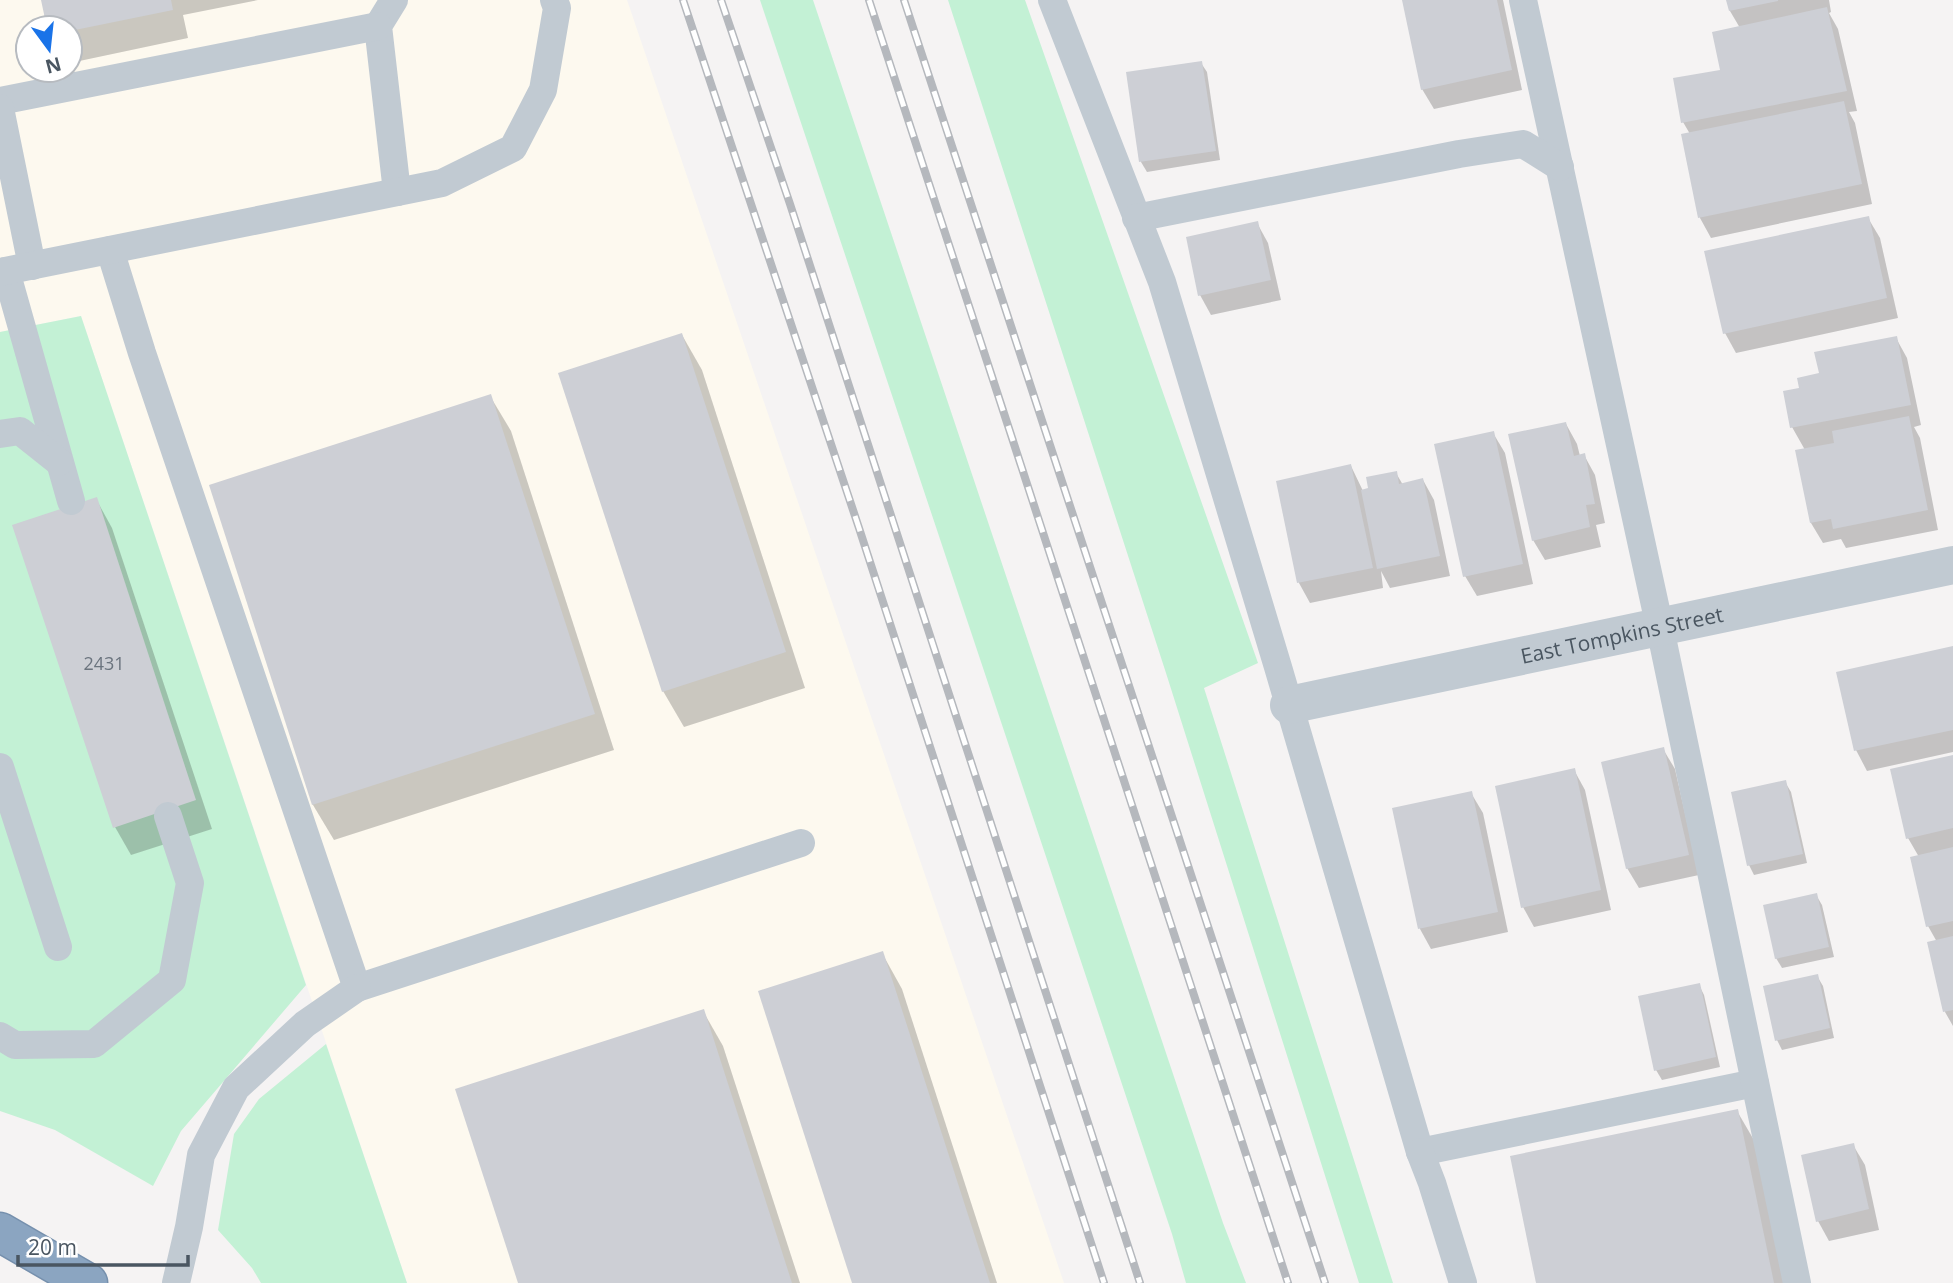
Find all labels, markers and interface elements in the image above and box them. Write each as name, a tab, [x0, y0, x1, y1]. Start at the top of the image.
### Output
north arrow	[14, 14, 84, 84]
text: N	[43, 51, 64, 80]
street label: East Tompkins Street	[1518, 600, 1726, 670]
house number: 2431	[83, 651, 125, 675]
scale bar	[18, 1224, 187, 1268]
text: 20 m	[28, 1233, 77, 1261]

